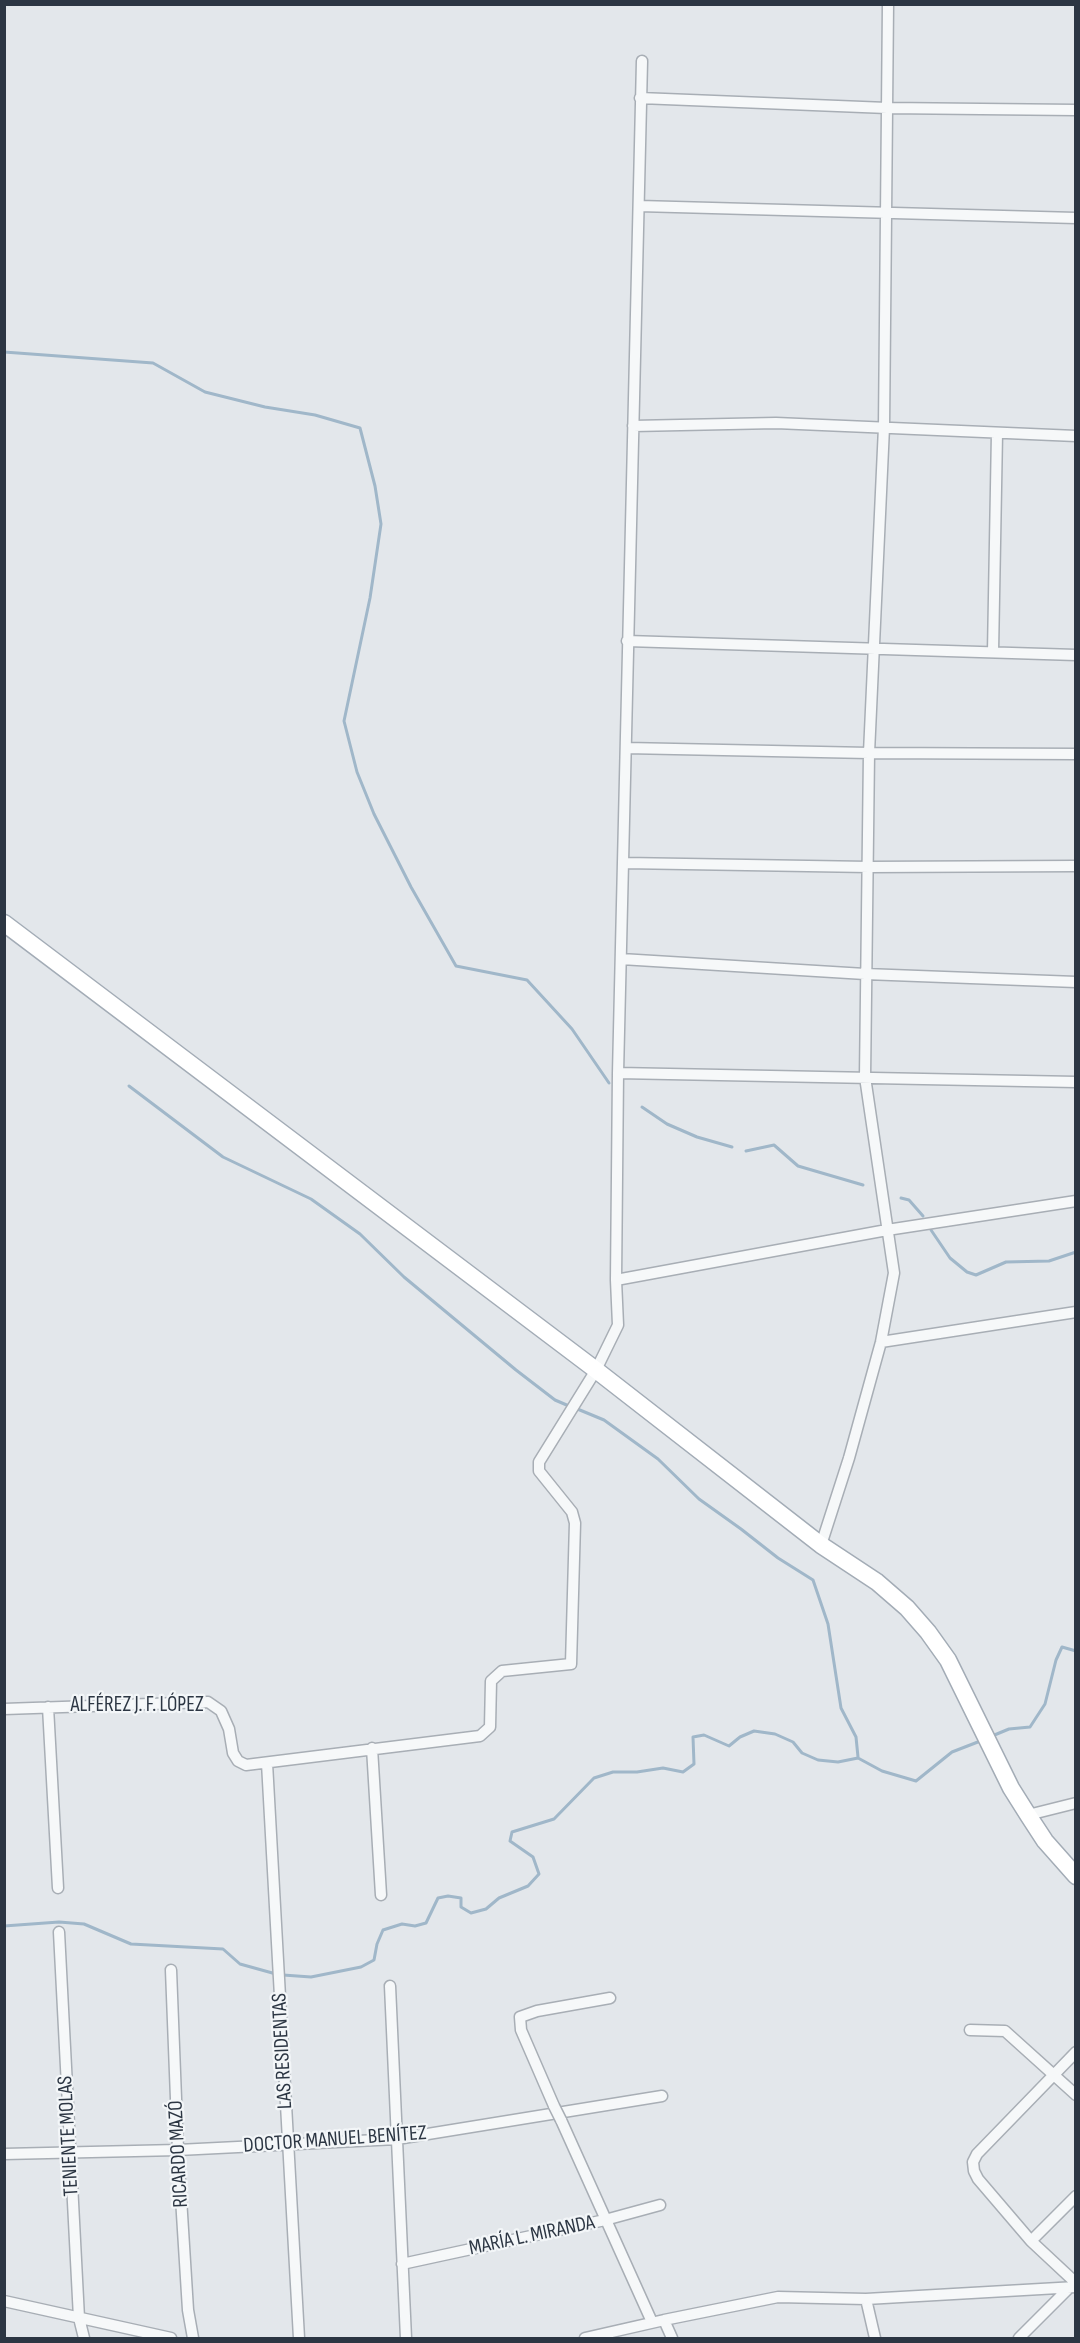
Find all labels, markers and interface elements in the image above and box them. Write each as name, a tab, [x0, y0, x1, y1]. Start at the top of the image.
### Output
street label: ALFÉREZ J. F. LÓPEZ	[70, 1693, 204, 1719]
street label: LAS RESIDENTAS	[267, 1992, 299, 2110]
street label: TENIENTE MOLAS	[53, 2075, 85, 2197]
street label: RICARDO MAZÓ	[164, 2100, 194, 2208]
street label: DOCTOR MANUEL BENÍTEZ	[243, 2121, 427, 2159]
street label: MARÍA L. MIRANDA	[467, 2210, 597, 2262]

